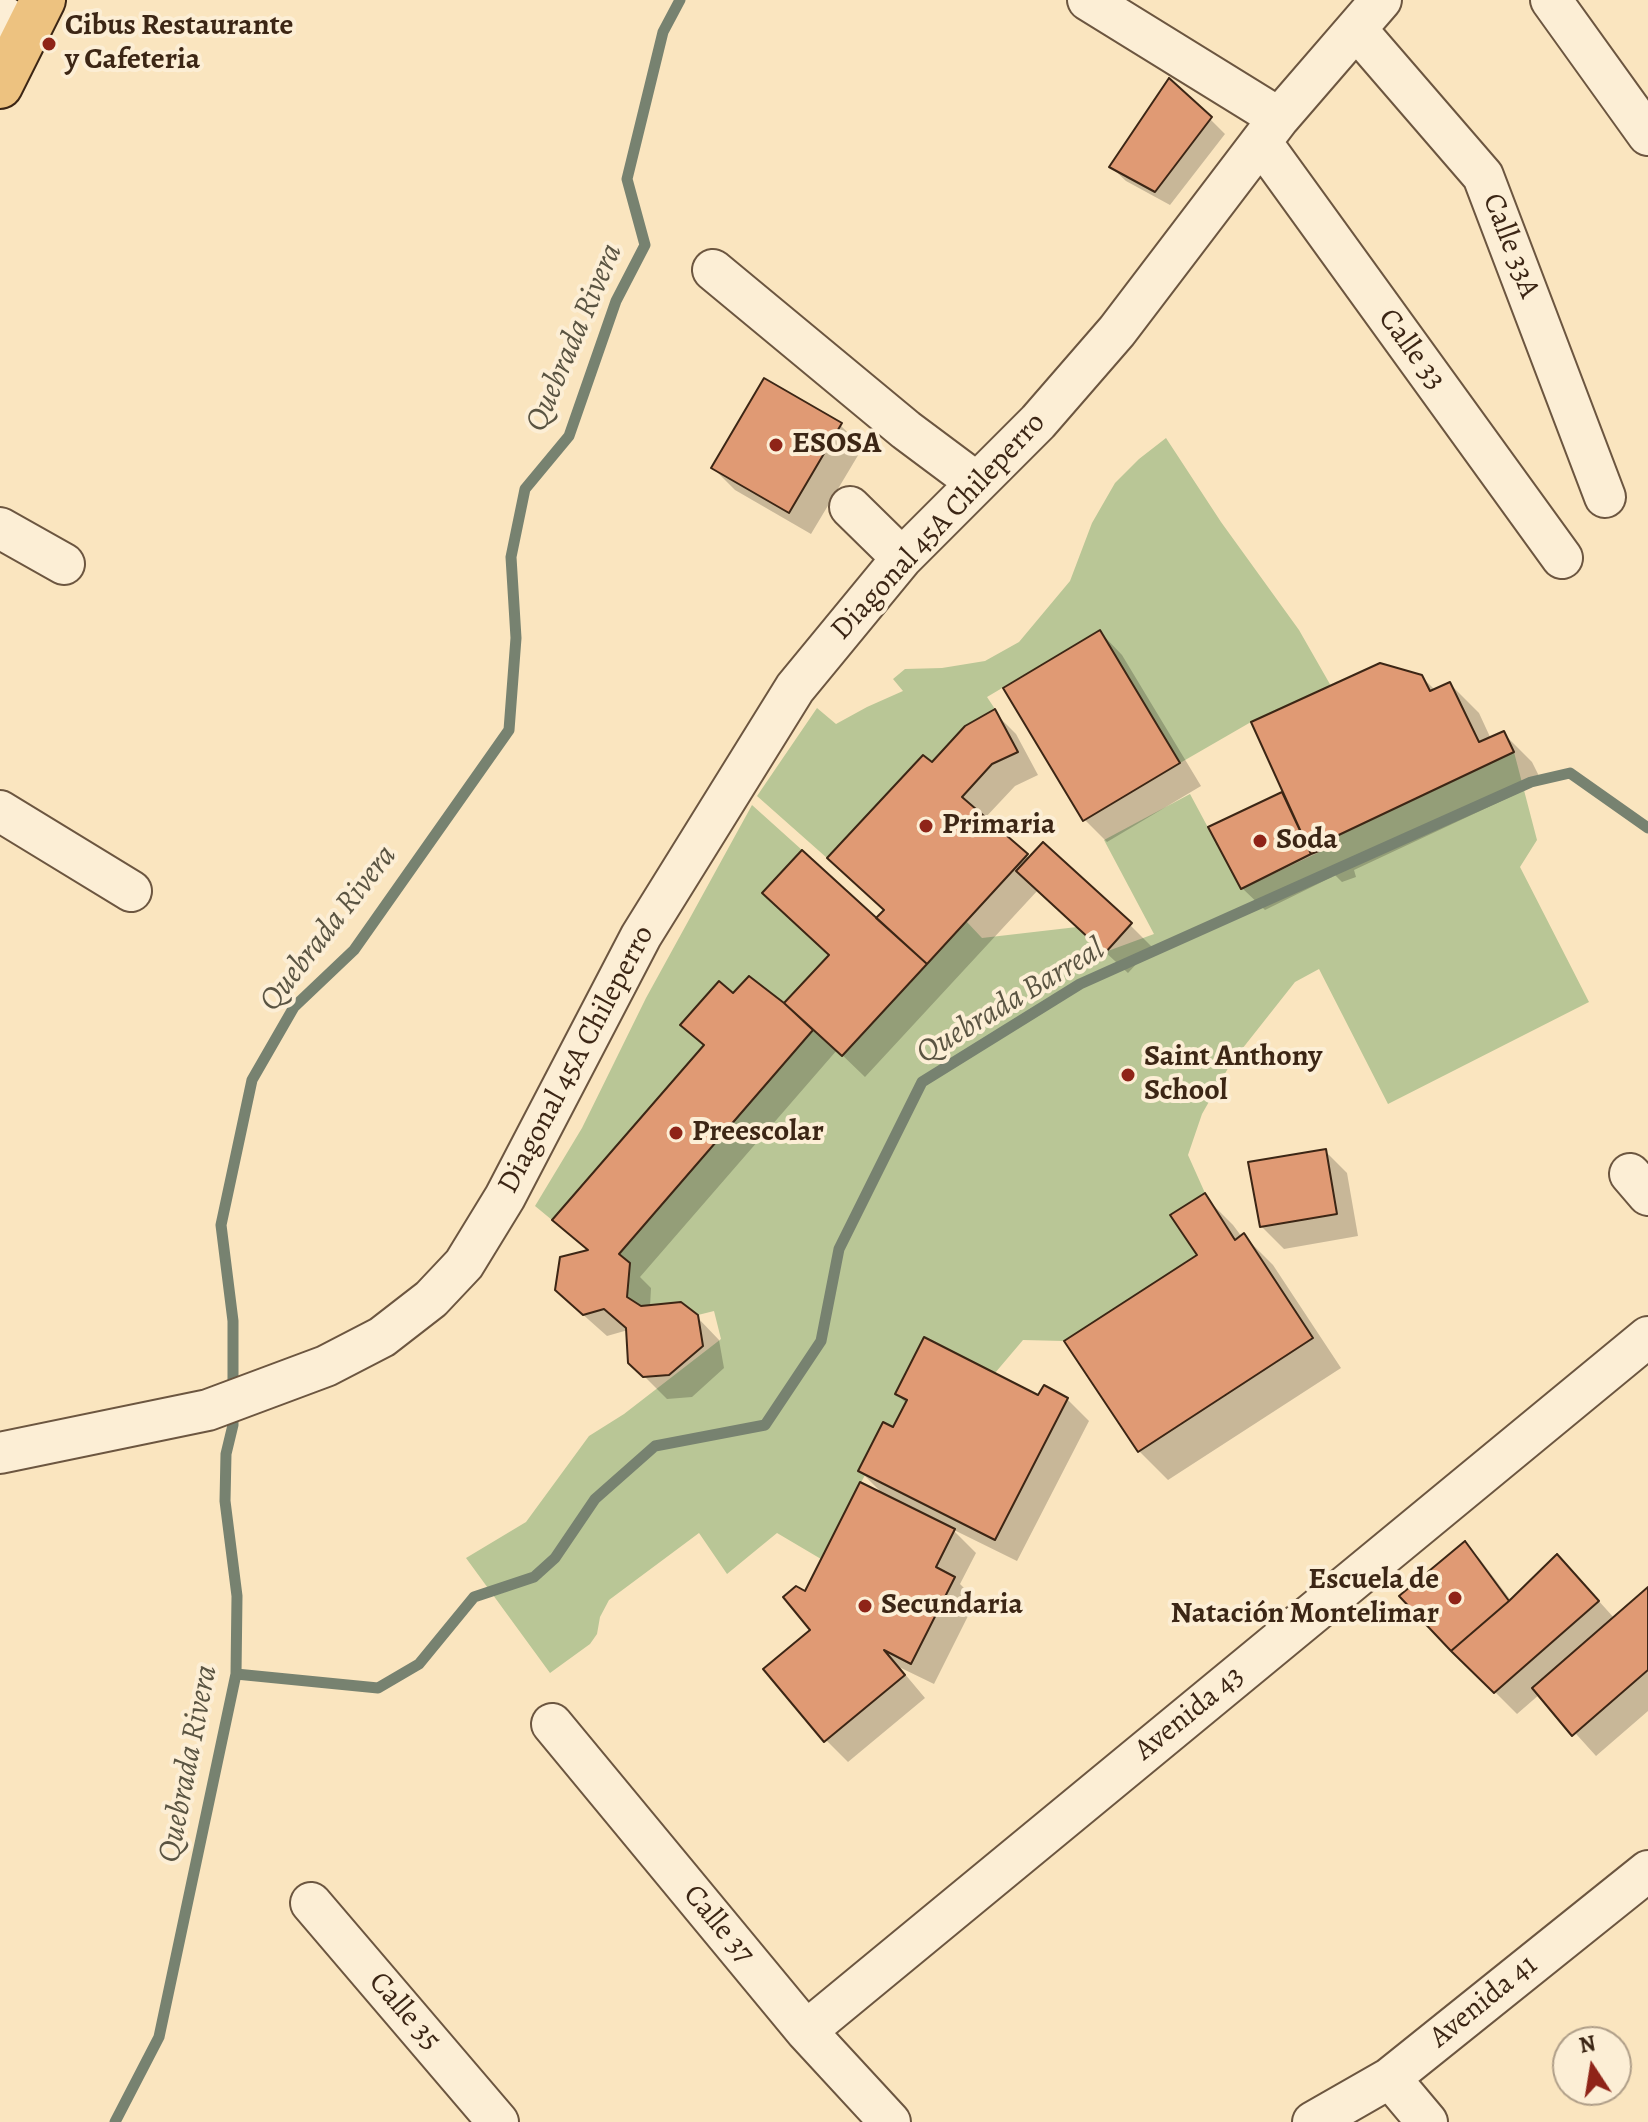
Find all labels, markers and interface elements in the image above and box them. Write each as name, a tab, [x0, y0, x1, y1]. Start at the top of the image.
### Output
place label: Cibus Restaurante y Cafeteria	[65, 9, 293, 80]
marker: Cibus Restaurante y Cafeteria	[40, 35, 58, 53]
street label: Calle 33A	[1474, 189, 1546, 303]
water label: Quebrada Rivera	[518, 238, 632, 438]
street label: Calle 33	[1369, 302, 1453, 398]
street label: Diagonal 45A Chileperro	[824, 406, 1054, 648]
place label: ESOSA	[792, 427, 881, 463]
marker: ESOSA	[767, 436, 785, 454]
place label: Primaria	[942, 808, 1056, 844]
marker: Primaria	[917, 817, 935, 835]
place label: Soda	[1276, 823, 1338, 859]
marker: Soda	[1251, 832, 1269, 850]
water label: Quebrada Rivera	[252, 838, 406, 1020]
street label: Diagonal 45A Chileperro	[491, 920, 663, 1200]
water label: Quebrada Barreal	[910, 931, 1112, 1073]
place label: Saint Anthony School	[1144, 1040, 1322, 1110]
marker: Saint Anthony School	[1119, 1066, 1137, 1084]
place label: Preescolar	[692, 1115, 824, 1151]
marker: Preescolar	[667, 1124, 685, 1142]
place label: Escuela de Natación Montelimar	[1170, 1563, 1439, 1634]
place label: Secundaria	[881, 1588, 1023, 1624]
marker: Escuela de Natación Montelimar	[1446, 1589, 1464, 1607]
marker: Secundaria	[856, 1597, 874, 1615]
street label: Avenida 43	[1128, 1659, 1252, 1769]
water label: Quebrada Rivera	[151, 1662, 227, 1866]
street label: Calle 37	[675, 1878, 761, 1972]
street label: Avenida 41	[1423, 1948, 1545, 2056]
street label: Calle 35	[360, 1965, 448, 2059]
north arrow	[1552, 2026, 1632, 2106]
text: N	[1576, 2028, 1598, 2061]

